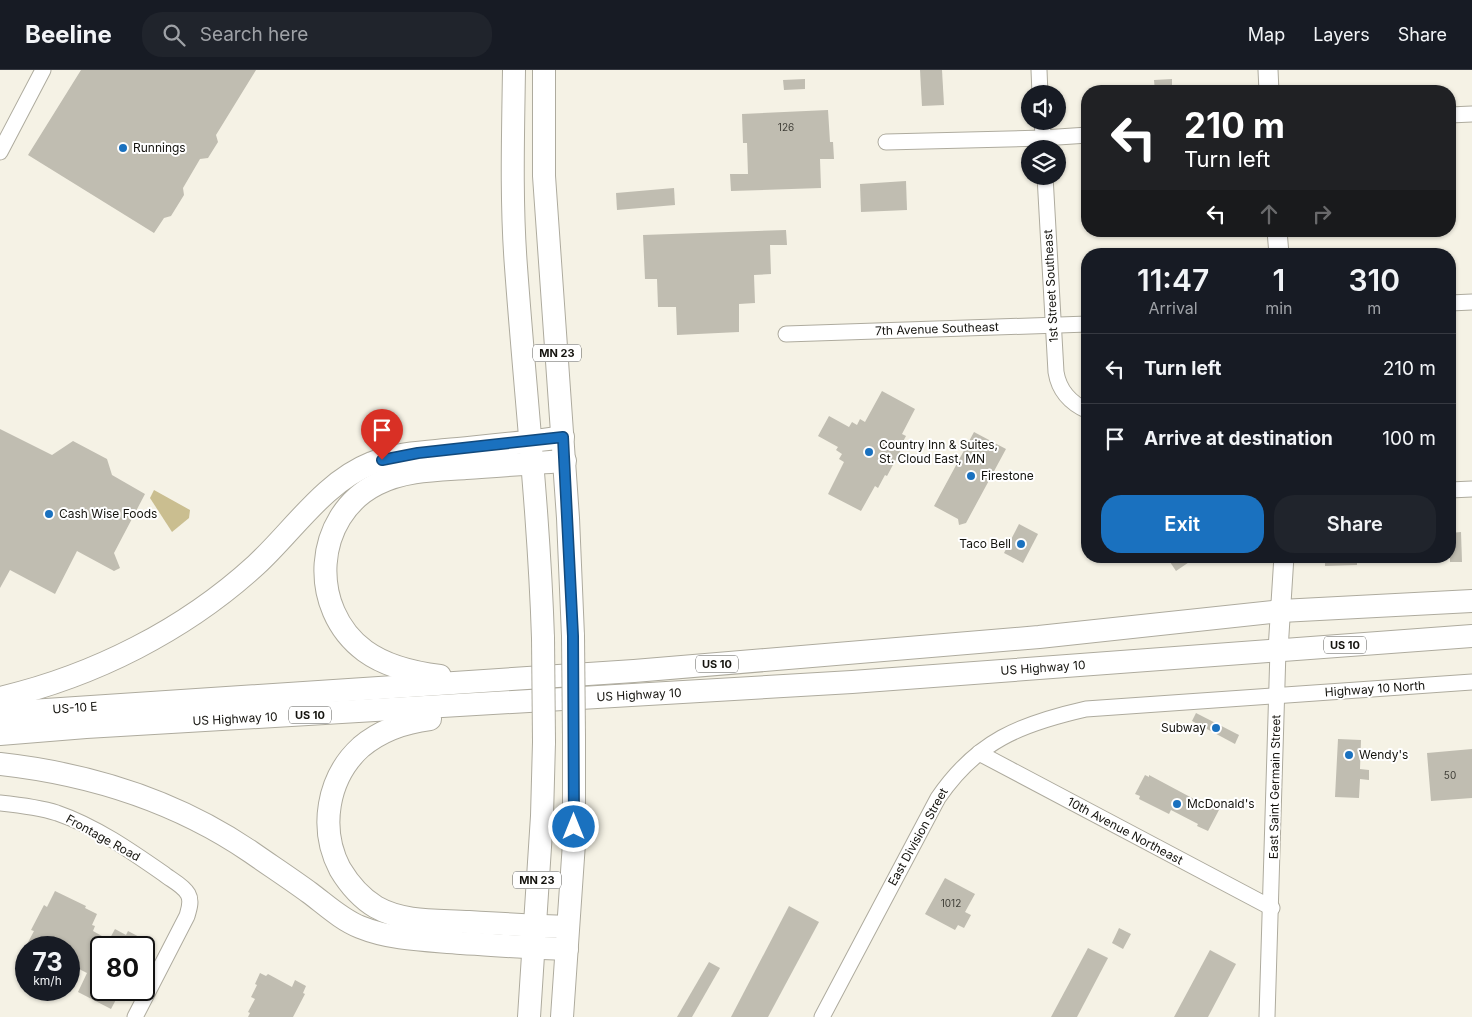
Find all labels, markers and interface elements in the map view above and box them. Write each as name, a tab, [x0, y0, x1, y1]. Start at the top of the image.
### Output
search box	[142, 12, 492, 57]
text: Beeline	[25, 20, 112, 49]
icon: search	[160, 21, 188, 49]
text: Search here	[200, 23, 308, 46]
text: Map	[1248, 24, 1285, 45]
text: Layers	[1313, 24, 1370, 45]
text: Share	[1398, 24, 1447, 45]
map controls	[1021, 85, 1066, 185]
button: sound	[1021, 85, 1066, 130]
text: 210 m	[1184, 104, 1285, 146]
icon: left	[1101, 105, 1166, 170]
house number: 126	[778, 121, 794, 133]
place label: Runnings	[133, 140, 186, 155]
button: layers	[1021, 140, 1066, 185]
marker: Runnings	[117, 142, 129, 154]
text: Turn left	[1184, 146, 1270, 172]
icon: left	[1202, 200, 1230, 228]
icon: ahead	[1255, 200, 1283, 228]
icon: right	[1308, 200, 1336, 228]
street label: 1st Street Southeast	[1040, 229, 1061, 343]
text: 11:47	[1137, 262, 1209, 298]
text: 1	[1272, 262, 1285, 298]
text: 310	[1348, 262, 1400, 298]
text: Arrival	[1148, 298, 1198, 318]
text: min	[1265, 298, 1292, 318]
text: m	[1367, 298, 1381, 318]
street label: 7th Avenue Southeast	[875, 319, 999, 338]
road number: MN 23	[533, 344, 581, 362]
icon: left	[1101, 355, 1129, 383]
text: Turn left	[1144, 357, 1222, 380]
text: 210 m	[1383, 357, 1436, 380]
pin	[361, 409, 403, 460]
icon: arrive	[368, 416, 396, 444]
icon: arrive	[1101, 425, 1129, 453]
text: Arrive at destination	[1144, 427, 1333, 450]
text: 100 m	[1382, 427, 1436, 450]
place label: Country Inn & Suites, St. Cloud East, MN	[879, 437, 998, 466]
marker: Country Inn & Suites, St. Cloud East, MN	[863, 446, 875, 458]
place label: Firestone	[981, 468, 1034, 483]
marker: Firestone	[965, 470, 977, 482]
button: Exit	[1101, 495, 1264, 553]
button: Share	[1274, 495, 1436, 553]
place label: Cash Wise Foods	[59, 506, 157, 521]
marker: Cash Wise Foods	[43, 508, 55, 520]
place label: Taco Bell	[959, 536, 1011, 551]
marker: Taco Bell	[1015, 538, 1027, 550]
road number: US 10	[1324, 636, 1366, 654]
road number: US 10	[696, 656, 738, 672]
street label: US Highway 10	[1000, 657, 1086, 678]
street label: Highway 10 North	[1324, 678, 1426, 699]
street label: US Highway 10	[596, 685, 682, 704]
street label: US-10 E	[52, 698, 98, 717]
road number: US 10	[289, 706, 331, 724]
street label: US Highway 10	[192, 709, 278, 728]
street label: East Saint Germain Street	[1266, 715, 1283, 859]
place label: Subway	[1161, 720, 1206, 735]
marker: Subway	[1210, 722, 1222, 734]
place label: Wendy's	[1359, 747, 1408, 762]
marker: Wendy's	[1343, 749, 1355, 761]
house number: 50	[1444, 769, 1456, 781]
street label: East Division Street	[884, 785, 951, 888]
street label: 10th Avenue Northeast	[1065, 794, 1186, 867]
place label: McDonald's	[1187, 796, 1255, 811]
marker: McDonald's	[1171, 798, 1183, 810]
position arrow	[547, 800, 599, 852]
street label: Frontage Road	[63, 811, 143, 864]
road number: MN 23	[513, 872, 561, 888]
house number: 1012	[941, 897, 961, 909]
speed limit sign: 80	[90, 936, 155, 1001]
text: 73	[32, 947, 63, 977]
text: km/h	[33, 973, 62, 988]

